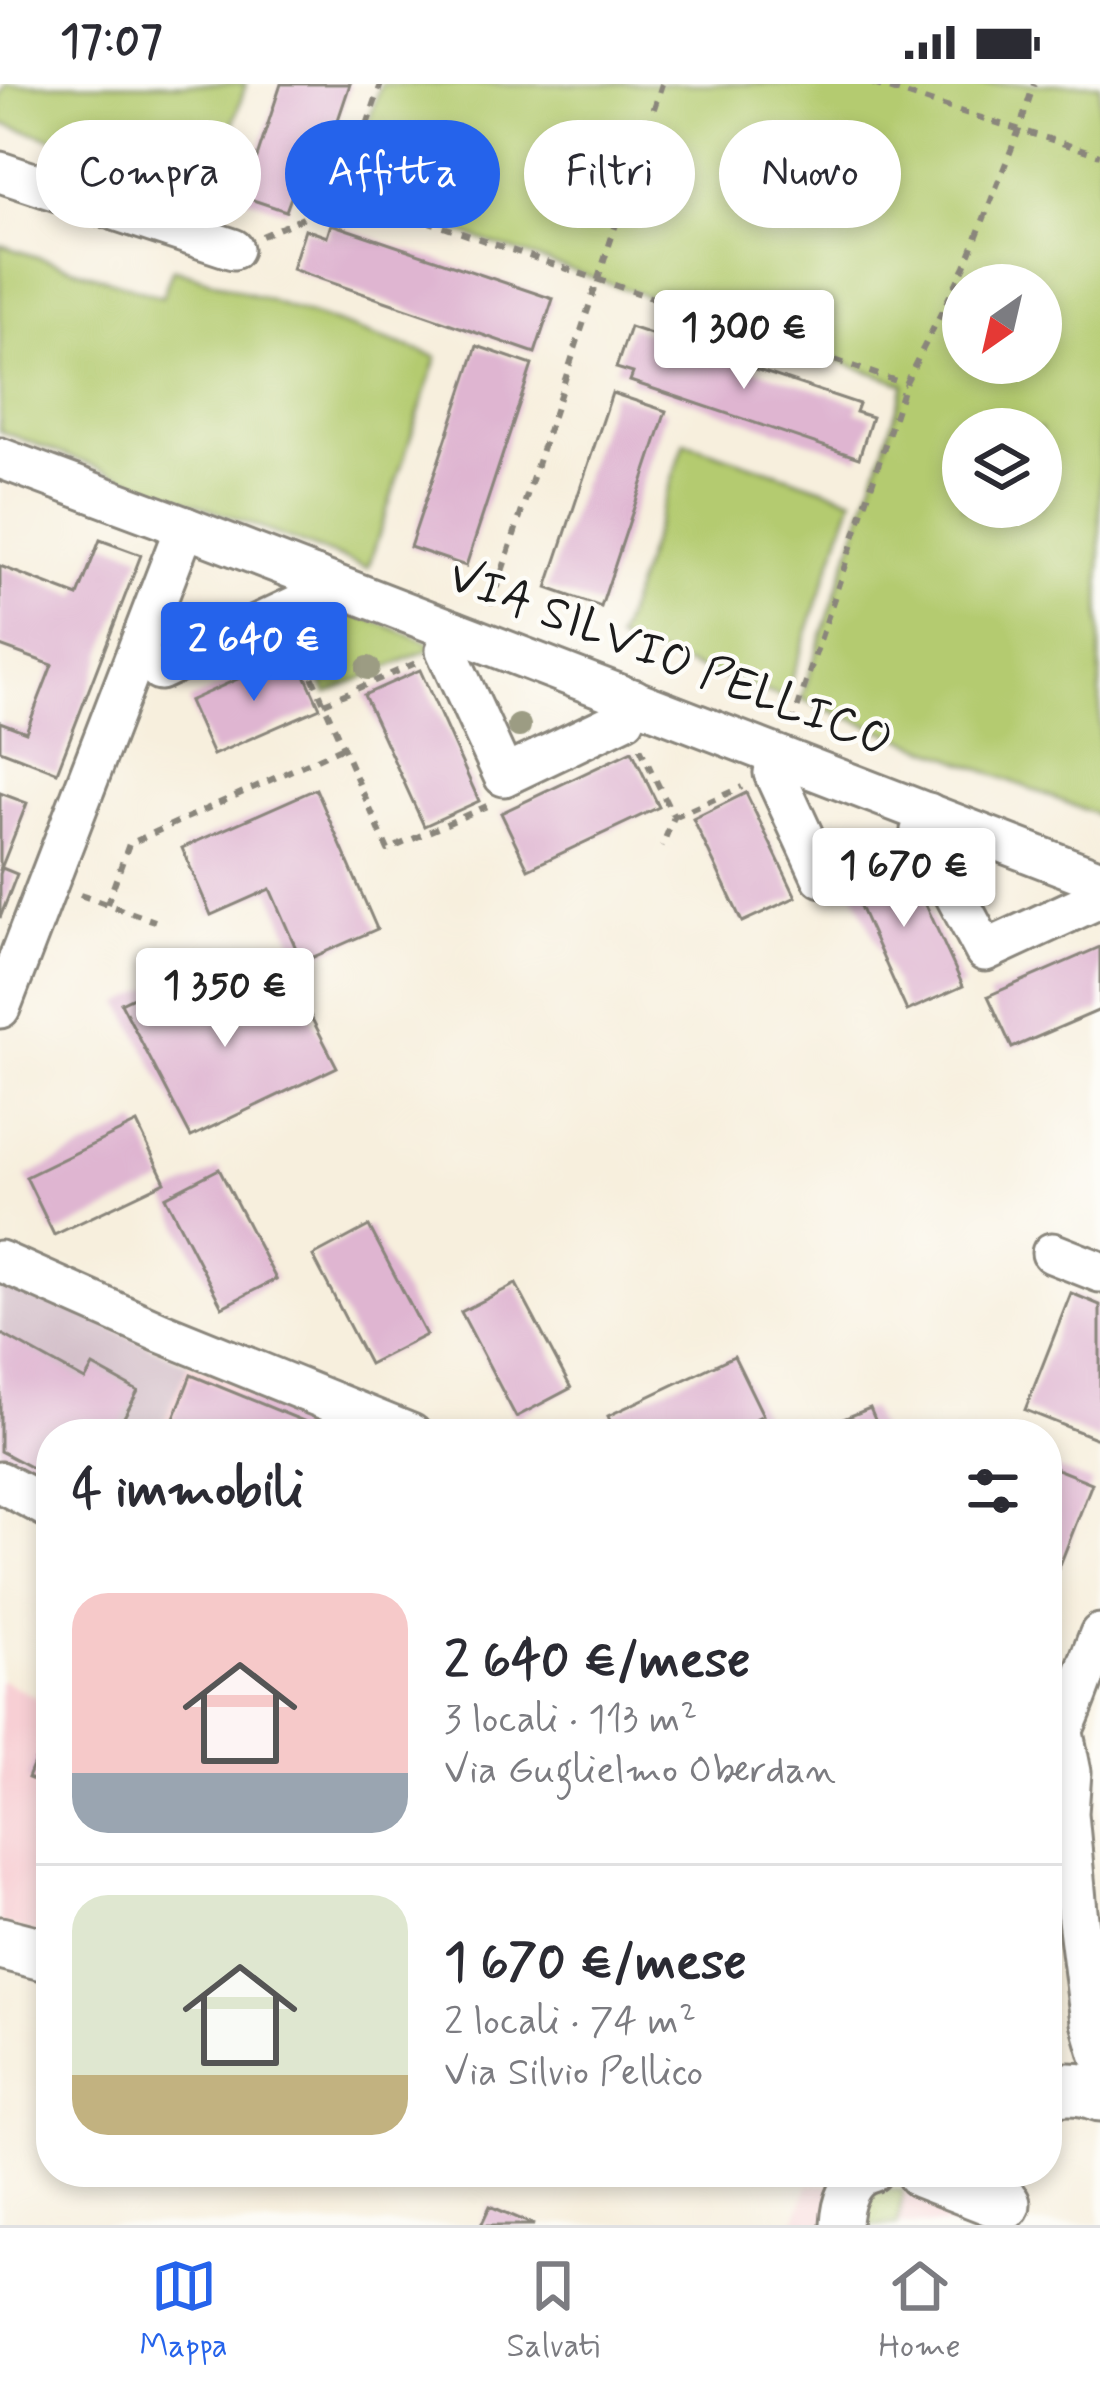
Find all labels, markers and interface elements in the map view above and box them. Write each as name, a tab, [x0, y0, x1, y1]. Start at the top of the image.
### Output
text: 17:07	[60, 13, 163, 72]
chip: Compra	[36, 120, 261, 228]
chip: Affitta	[285, 120, 500, 228]
chip: Filtri	[524, 120, 695, 228]
chip: Nuovo	[719, 120, 901, 228]
north arrow	[942, 264, 1062, 384]
map controls	[942, 264, 1062, 528]
pin: 1 300 €	[633, 290, 855, 392]
text: 1 300 €	[681, 303, 807, 354]
button: layers	[942, 408, 1062, 528]
street label: VIA SILVIO PELLICO	[439, 545, 901, 773]
pin: 2 640 €	[143, 602, 365, 704]
text: 2 640 €	[188, 615, 320, 666]
pin: 1 670 €	[793, 828, 1015, 930]
text: 1 670 €	[839, 841, 969, 892]
pin: 1 350 €	[114, 948, 336, 1050]
text: 1 350 €	[163, 961, 287, 1012]
text: 4 immobili	[72, 1458, 304, 1524]
icon: filters	[960, 1458, 1026, 1524]
text: 2 640 €/mese	[444, 1629, 751, 1695]
icon: home	[168, 1641, 312, 1785]
text: 3 locali · 113 m²	[444, 1695, 697, 1746]
text: Via Guglielmo Oberdan	[444, 1746, 836, 1797]
text: 1 670 €/mese	[444, 1931, 747, 1997]
icon: home	[168, 1943, 312, 2087]
text: 2 locali · 74 m²	[444, 1997, 696, 2048]
text: Via Silvio Pellico	[444, 2048, 703, 2099]
tab: Mappa	[139, 2253, 228, 2369]
tab: Salvati	[506, 2253, 600, 2369]
tab: Home	[879, 2253, 961, 2369]

